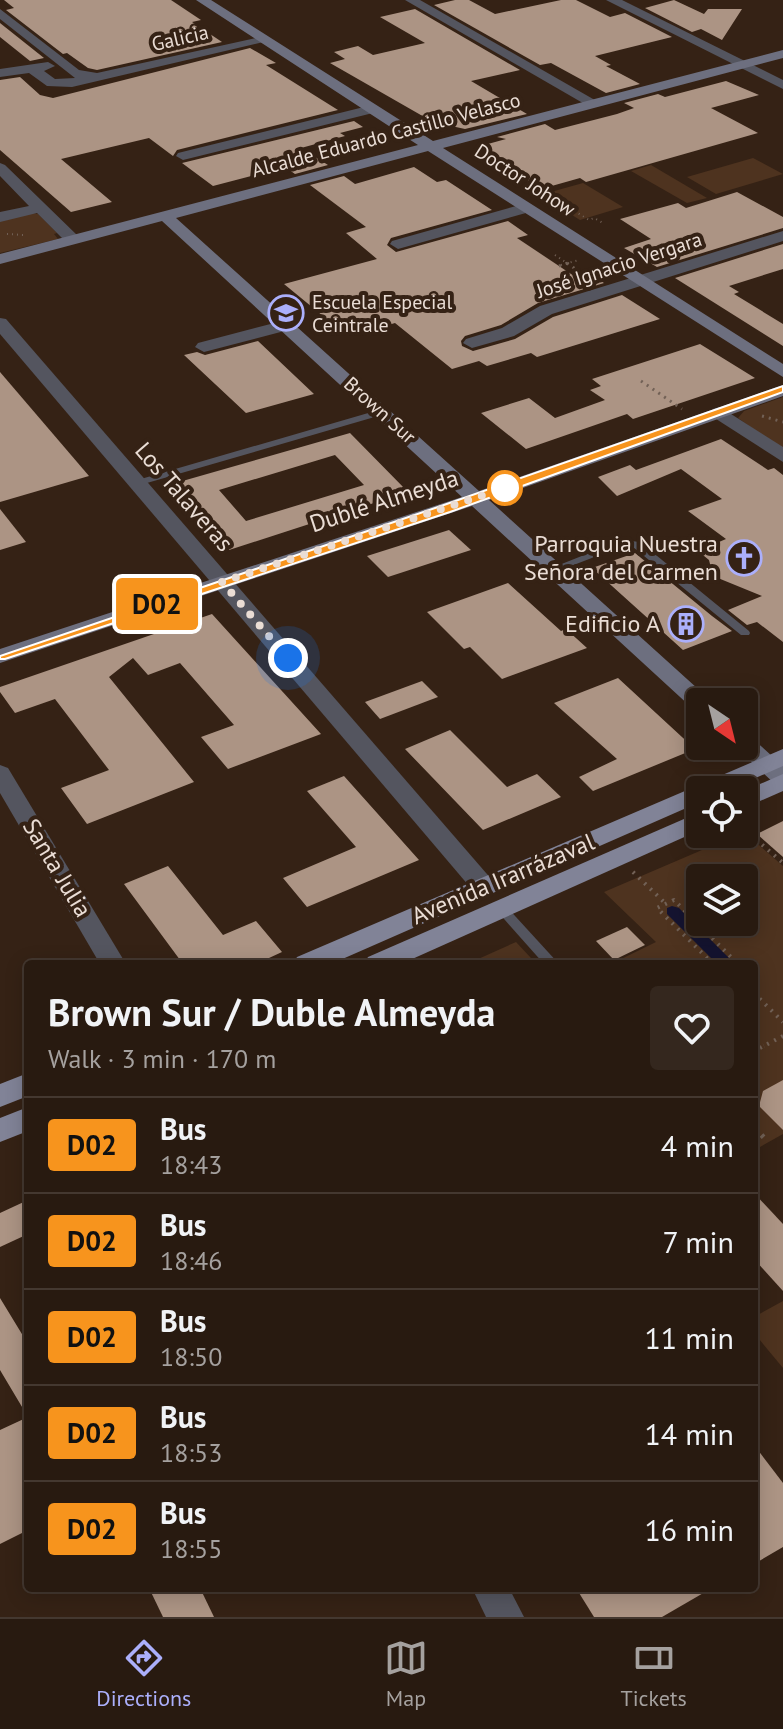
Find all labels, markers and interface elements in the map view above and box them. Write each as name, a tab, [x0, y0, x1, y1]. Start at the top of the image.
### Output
street label: Galicia	[149, 19, 211, 57]
street label: Alcalde Eduardo Castillo Velasco	[249, 87, 523, 183]
street label: Doctor Johow	[470, 138, 581, 222]
street label: José Ignacio Vergara	[532, 226, 705, 304]
place label: Escuela Especial Ceintrale	[312, 289, 452, 338]
school or university icon: Escuela Especial Ceintrale	[267, 294, 305, 332]
street label: Brown Sur	[339, 371, 422, 449]
street label: Los Talaveras	[128, 436, 240, 558]
street label: Dublé Almeyda	[306, 462, 462, 539]
unlabelled marker	[488, 471, 522, 505]
place label: Parroquia Nuestra Señora del Carmen	[524, 528, 718, 587]
church icon: Parroquia Nuestra Señora del Carmen	[725, 539, 763, 577]
line badge: D02	[111, 578, 203, 630]
text: D02	[132, 585, 182, 622]
building icon: Edificio A	[667, 605, 705, 643]
place label: Edificio A	[565, 608, 660, 639]
your location	[268, 638, 308, 678]
north arrow	[686, 688, 758, 760]
map controls	[686, 688, 758, 936]
button: locate	[686, 776, 758, 848]
street label: Santa Julia	[16, 813, 99, 923]
street label: Avenida Irarrázaval	[407, 826, 599, 931]
button: layers	[686, 864, 758, 936]
button: heart	[650, 986, 734, 1070]
text: Brown Sur / Duble Almeyda	[48, 987, 495, 1036]
text: Walk · 3 min · 170 m	[48, 1042, 276, 1075]
text: Bus	[160, 1109, 207, 1148]
text: D02	[67, 1126, 117, 1163]
text: 4 min	[661, 1126, 734, 1165]
text: 18:43	[160, 1148, 222, 1181]
text: Bus	[160, 1205, 207, 1244]
text: D02	[67, 1222, 117, 1259]
text: 7 min	[662, 1222, 734, 1261]
text: 18:46	[160, 1244, 222, 1277]
text: Bus	[160, 1301, 207, 1340]
text: D02	[67, 1318, 117, 1355]
text: 11 min	[644, 1318, 734, 1357]
text: 18:50	[160, 1340, 222, 1373]
text: Bus	[160, 1397, 207, 1436]
text: D02	[67, 1414, 117, 1451]
text: 14 min	[644, 1414, 734, 1453]
text: 18:53	[160, 1436, 222, 1469]
text: Bus	[160, 1493, 207, 1532]
text: D02	[67, 1510, 117, 1547]
text: 16 min	[644, 1510, 734, 1549]
text: 18:55	[160, 1532, 222, 1565]
tab: Directions	[96, 1636, 191, 1712]
tab: Map	[384, 1636, 428, 1712]
tab: Tickets	[621, 1636, 687, 1712]

